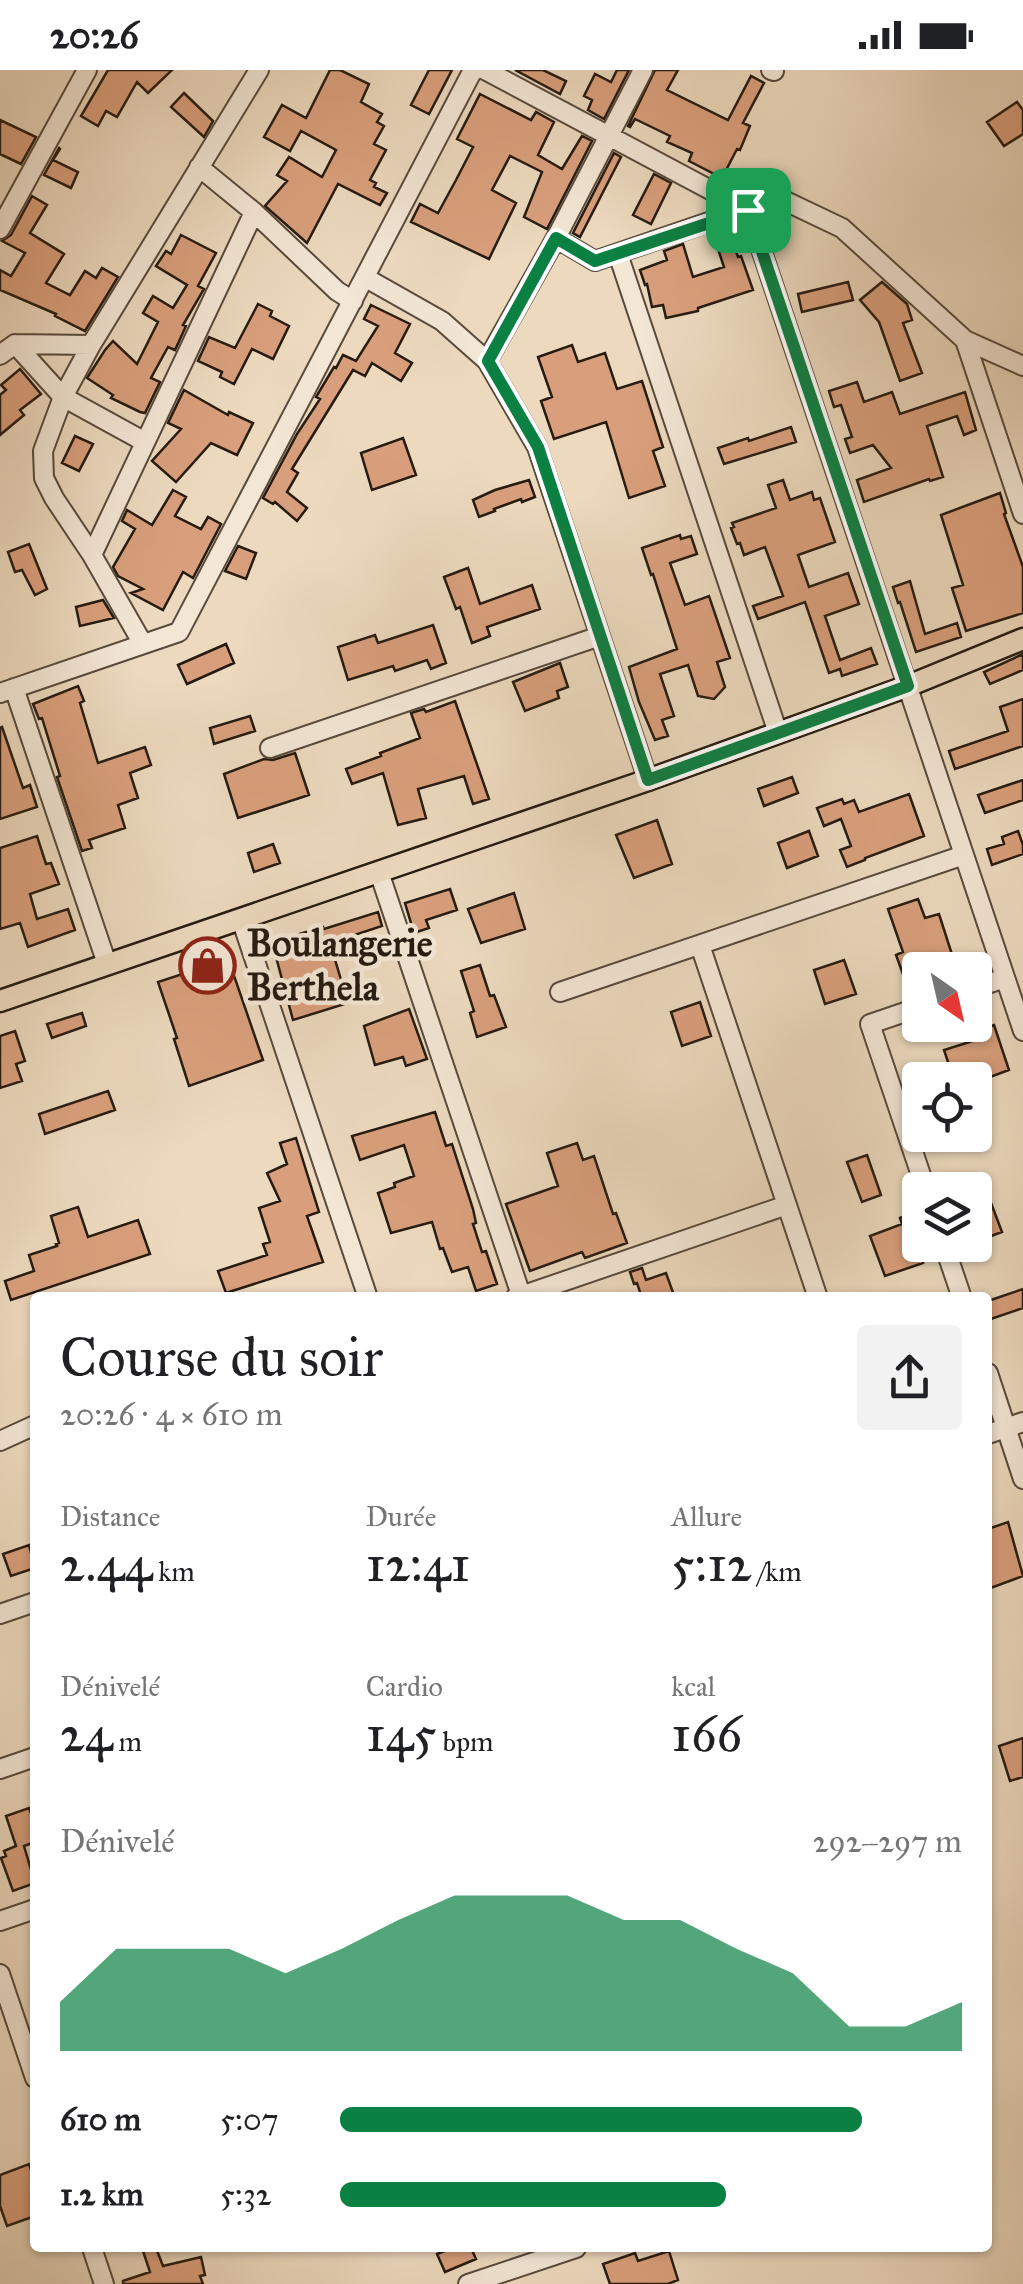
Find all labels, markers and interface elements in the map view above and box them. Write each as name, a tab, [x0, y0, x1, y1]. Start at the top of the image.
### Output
text: 20:26	[50, 12, 139, 58]
pin	[706, 168, 791, 253]
icon: arrive	[721, 183, 776, 238]
place label: Boulangerie Berthela	[247, 920, 433, 1010]
shop icon: Boulangerie Berthela	[178, 935, 238, 995]
north arrow	[902, 952, 992, 1042]
map controls	[902, 952, 992, 1262]
button: locate	[902, 1062, 992, 1152]
button: layers	[902, 1172, 992, 1262]
text: Course du soir	[60, 1324, 383, 1391]
button: share	[857, 1325, 962, 1430]
text: 20:26 · 4 × 610 m	[60, 1395, 283, 1434]
text: Distance	[60, 1499, 160, 1534]
text: Durée	[366, 1499, 436, 1534]
text: Allure	[671, 1499, 742, 1534]
text: 2.44	[60, 1534, 152, 1595]
text: 12:41	[366, 1534, 470, 1595]
text: 5:12	[671, 1534, 752, 1595]
text: km	[152, 1554, 195, 1589]
text: /km	[752, 1554, 802, 1589]
text: Dénivelé	[60, 1669, 160, 1704]
text: Cardio	[366, 1669, 443, 1704]
text: kcal	[671, 1669, 715, 1704]
text: 24	[60, 1704, 113, 1765]
text: 145	[366, 1704, 437, 1765]
text: 166	[671, 1704, 742, 1765]
text: m	[113, 1724, 142, 1759]
text: bpm	[437, 1724, 494, 1759]
text: Dénivelé	[60, 1822, 175, 1861]
text: 292–297 m	[813, 1822, 962, 1861]
text: 610 m	[60, 2100, 141, 2139]
text: 5:07	[220, 2100, 279, 2139]
text: 1.2 km	[60, 2175, 144, 2214]
text: 5:32	[220, 2175, 272, 2214]

